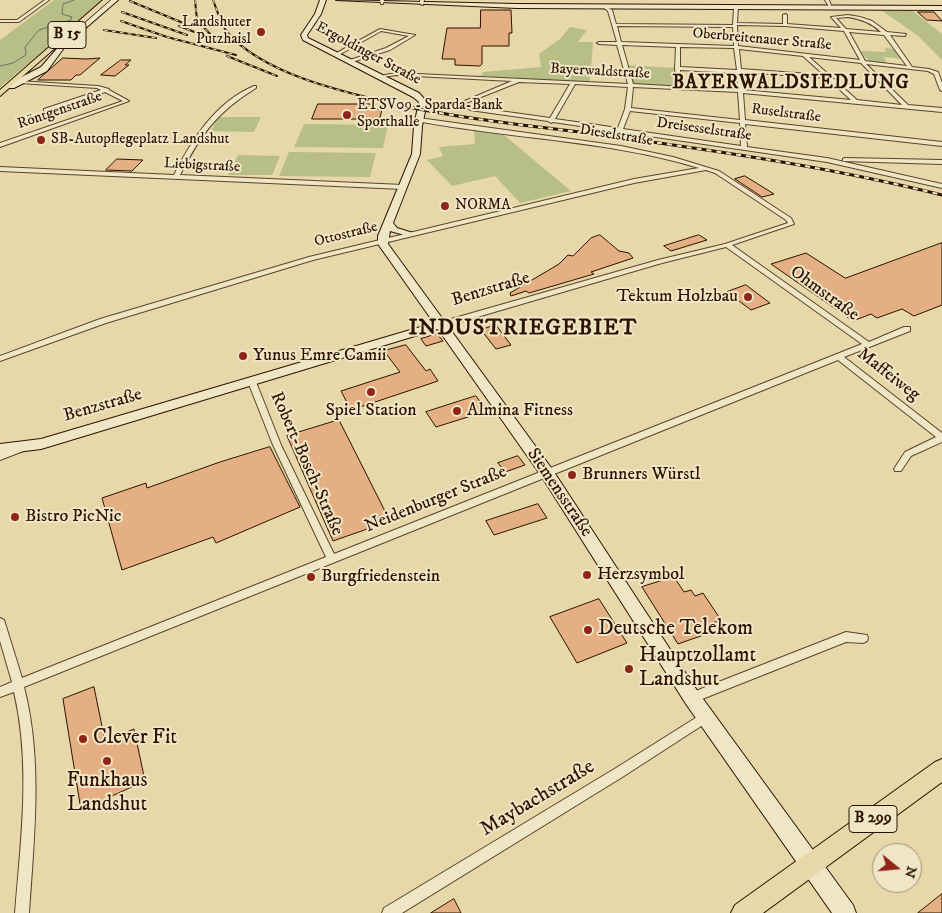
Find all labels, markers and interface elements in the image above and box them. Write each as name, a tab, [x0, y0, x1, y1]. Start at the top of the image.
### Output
place label: Landshuter Putzhaisl	[182, 14, 251, 49]
street label: Ergoldinger Straße	[312, 19, 424, 89]
road number: B 15	[48, 22, 86, 48]
street label: Oberbreitenauer Straße	[692, 25, 832, 55]
marker: Landshuter Putzhaisl	[255, 26, 267, 38]
street label: Bayerwaldstraße	[550, 60, 650, 84]
district label: BAYERWALDSIEDLUNG	[670, 73, 912, 95]
street label: Röntgenstraße	[15, 88, 105, 134]
place label: ETSV09 - Sparda-Bank Sporthalle	[357, 97, 503, 132]
street label: Ruselstraße	[750, 101, 822, 127]
marker: ETSV09 - Sparda-Bank Sporthalle	[341, 109, 353, 121]
street label: Dreisesselstraße	[655, 114, 753, 146]
street label: Dieselstraße	[578, 121, 654, 151]
place label: SB-Autopflegeplatz Landshut	[51, 131, 229, 149]
marker: SB-Autopflegeplatz Landshut	[35, 134, 47, 146]
street label: Liebigstraße	[164, 155, 240, 177]
place label: NORMA	[455, 197, 511, 215]
marker: NORMA	[439, 200, 451, 212]
street label: Ottostraße	[312, 218, 380, 252]
street label: Ohmstraße	[785, 262, 863, 326]
street label: Benzstraße	[449, 268, 533, 312]
place label: Tektum Holzbau	[617, 286, 738, 308]
marker: Tektum Holzbau	[742, 291, 754, 303]
district label: INDUSTRIEGEBIET	[407, 316, 639, 342]
street label: Maffeiweg	[852, 344, 924, 406]
place label: Yunus Emre Camii	[253, 345, 386, 367]
marker: Yunus Emre Camii	[237, 350, 249, 362]
street label: Benzstraße	[61, 385, 145, 427]
marker: Spiel Station	[365, 386, 377, 398]
street label: Robert-Bosch-Straße	[265, 389, 347, 539]
place label: Spiel Station	[325, 400, 417, 422]
place label: Almina Fitness	[467, 400, 573, 422]
marker: Almina Fitness	[451, 405, 463, 417]
street label: Siemensstraße	[521, 445, 597, 541]
street label: Neidenburger Straße	[362, 462, 510, 538]
place label: Brunners Würstl	[582, 464, 700, 486]
marker: Brunners Würstl	[566, 469, 578, 481]
place label: Bistro PicNic	[25, 506, 121, 528]
marker: Bistro PicNic	[9, 511, 21, 523]
place label: Herzsymbol	[597, 564, 684, 586]
place label: Burgfriedenstein	[321, 566, 440, 588]
marker: Herzsymbol	[581, 569, 593, 581]
marker: Burgfriedenstein	[305, 571, 317, 583]
place label: Deutsche Telekom	[598, 617, 753, 643]
marker: Deutsche Telekom	[582, 624, 594, 636]
place label: Hauptzollamt Landshut	[639, 644, 756, 694]
marker: Hauptzollamt Landshut	[623, 663, 635, 675]
place label: Clever Fit	[93, 726, 177, 752]
marker: Clever Fit	[77, 733, 89, 745]
marker: Funkhaus Landshut	[101, 755, 113, 767]
street label: Maybachstraße	[476, 755, 600, 843]
place label: Funkhaus Landshut	[67, 769, 147, 819]
road number: B 299	[849, 806, 897, 832]
north arrow	[872, 843, 922, 893]
text: N	[900, 864, 921, 880]

